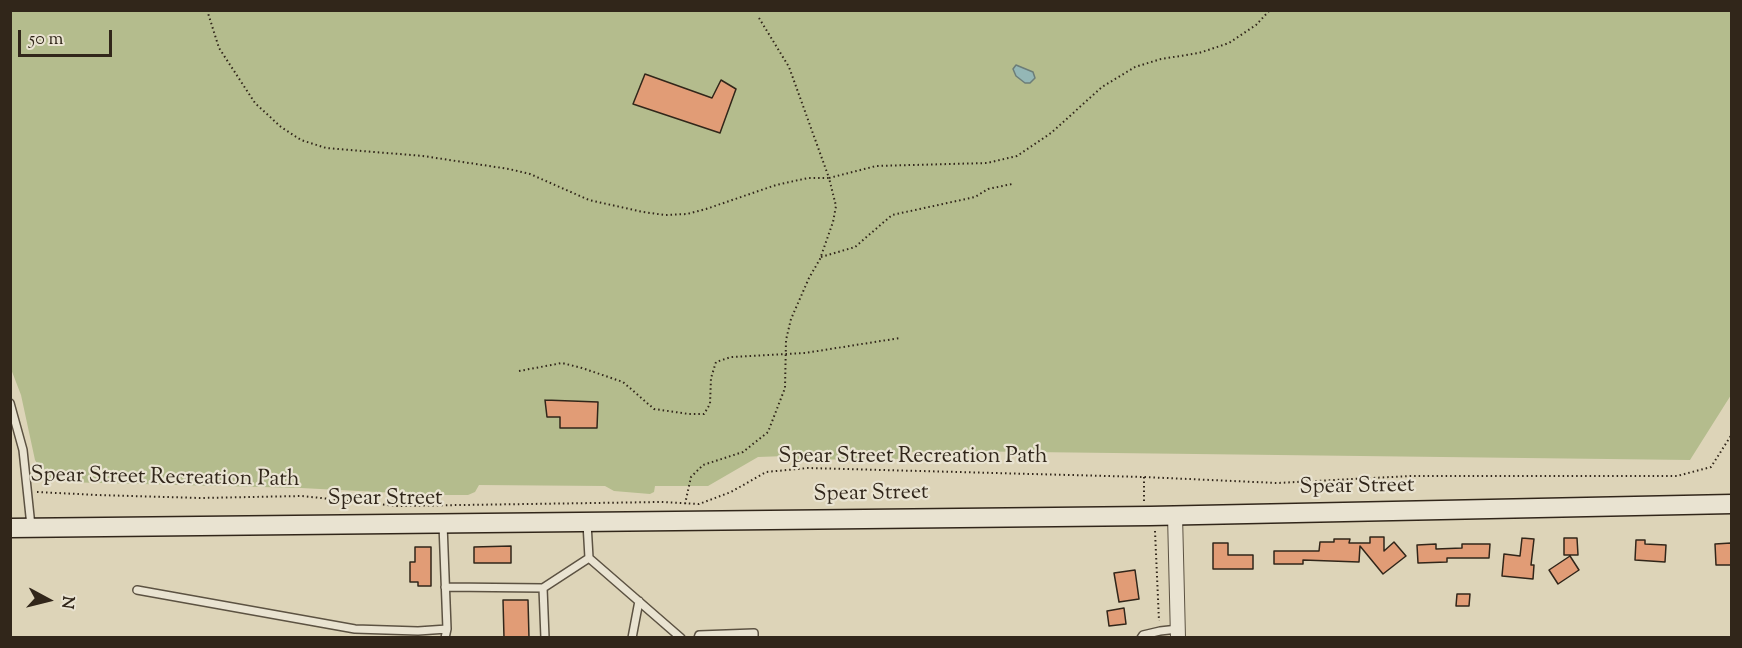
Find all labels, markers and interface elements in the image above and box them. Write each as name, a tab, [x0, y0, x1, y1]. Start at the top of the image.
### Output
scale bar	[21, 18, 116, 56]
text: 50 m	[29, 27, 63, 53]
street label: Spear Street Recreation Path	[778, 445, 1048, 471]
street label: Spear Street Recreation Path	[30, 463, 300, 495]
street label: Spear Street	[1299, 474, 1415, 502]
street label: Spear Street	[813, 481, 929, 509]
street label: Spear Street	[327, 487, 443, 513]
north arrow	[18, 570, 78, 630]
text: N	[54, 595, 79, 610]

